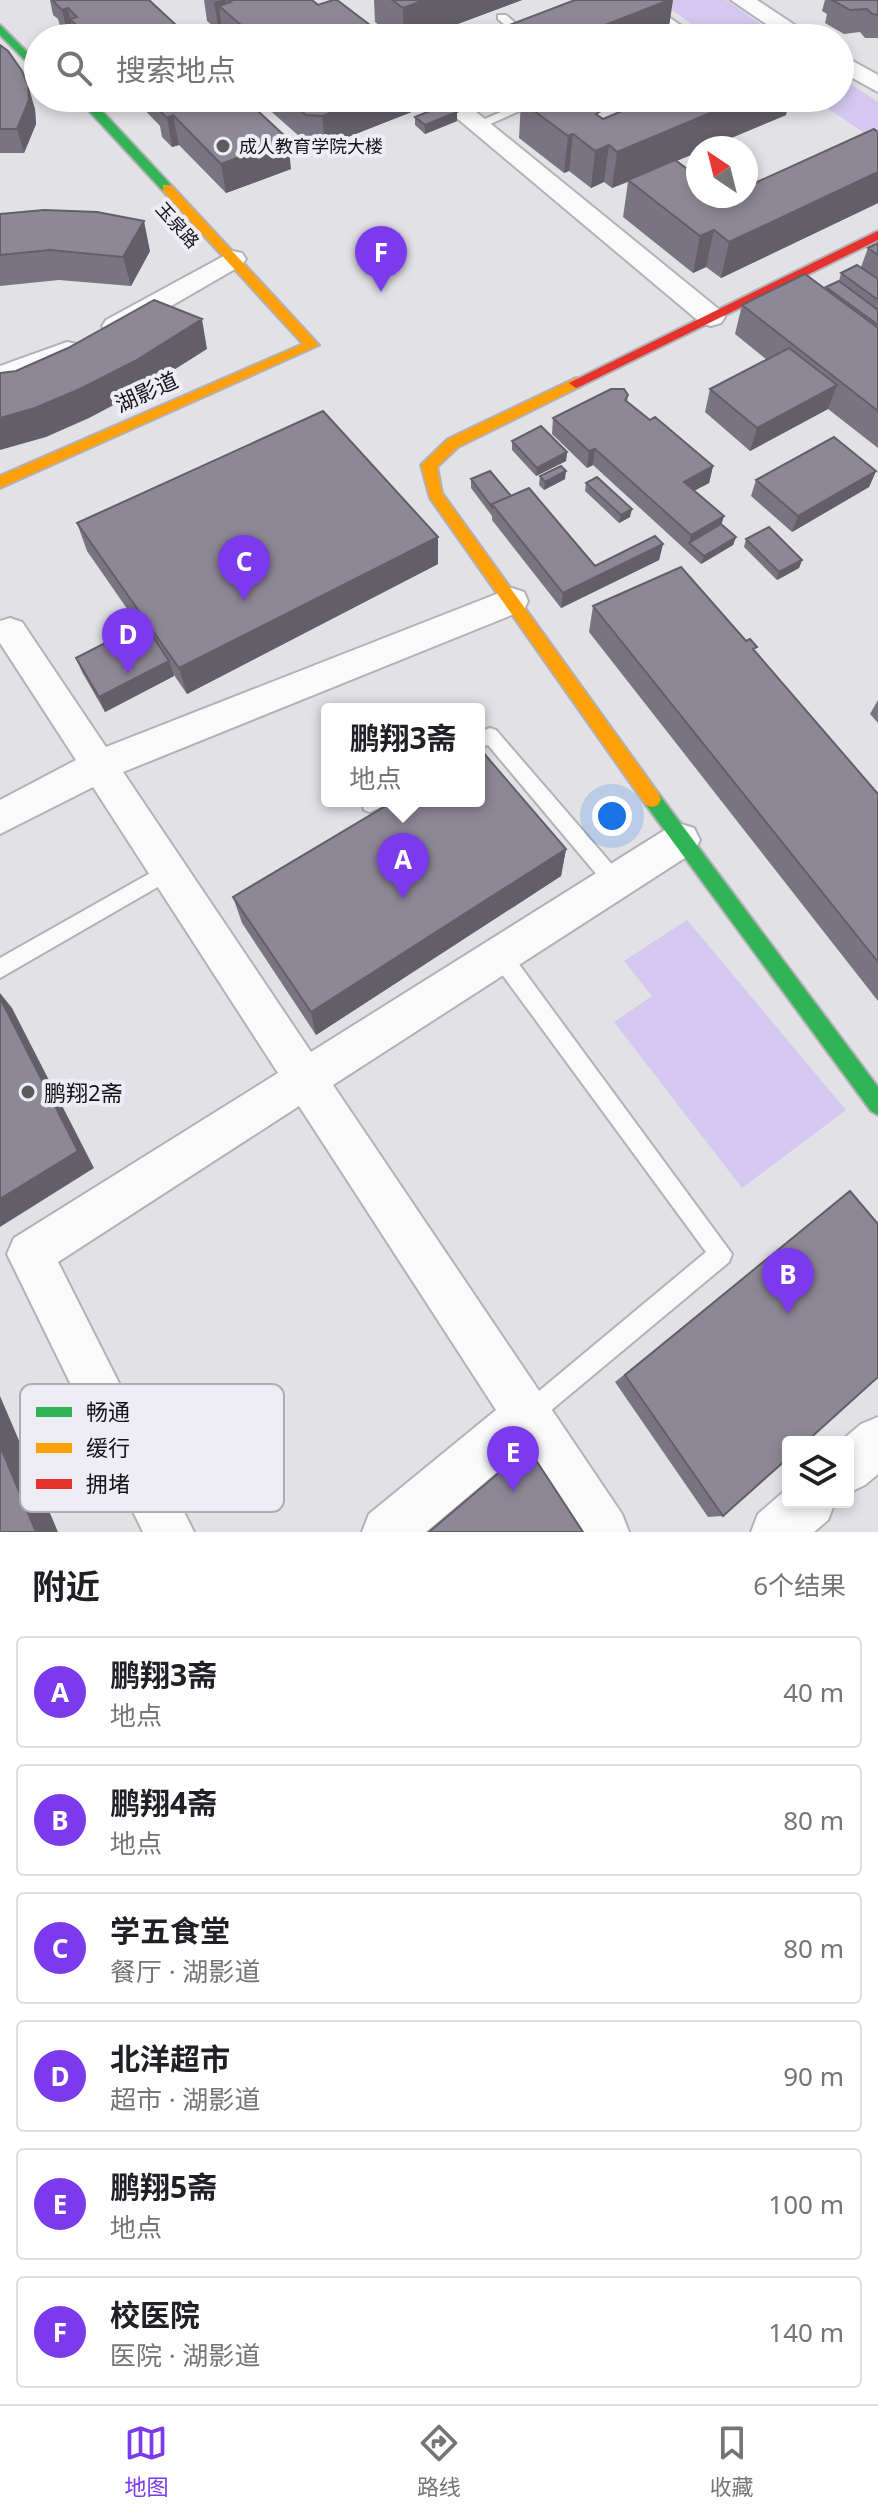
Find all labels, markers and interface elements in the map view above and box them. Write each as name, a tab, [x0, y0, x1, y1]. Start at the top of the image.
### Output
search box	[24, 24, 854, 112]
icon: search	[52, 46, 96, 90]
text: 搜索地点	[116, 49, 236, 90]
place label: 成人教育学院大楼	[239, 134, 383, 158]
north arrow	[686, 136, 758, 208]
marker: 成人教育学院大楼	[214, 137, 232, 155]
street label: 玉泉路	[151, 197, 205, 253]
pin: F	[355, 226, 407, 292]
street label: 湖影道	[110, 364, 182, 418]
pin: C	[218, 535, 270, 601]
pin: D	[102, 608, 154, 674]
popup	[321, 703, 485, 807]
text: 鹏翔3斋	[349, 717, 457, 758]
text: 地点	[349, 760, 401, 796]
your location	[592, 796, 632, 836]
pin: A	[377, 833, 429, 899]
place label: 鹏翔2斋	[44, 1077, 123, 1107]
marker: 鹏翔2斋	[19, 1083, 37, 1101]
pin: B	[762, 1248, 814, 1314]
legend	[20, 1384, 284, 1512]
text: 畅通	[86, 1396, 130, 1426]
pin: E	[487, 1426, 539, 1492]
text: 缓行	[86, 1432, 130, 1462]
map controls	[782, 1436, 854, 1508]
button: layers	[782, 1436, 854, 1508]
text: 拥堵	[86, 1468, 130, 1498]
text: 附近	[32, 1563, 100, 1609]
text: 6个结果	[753, 1567, 846, 1603]
text: 鹏翔3斋	[110, 1654, 217, 1695]
text: A	[51, 1674, 69, 1710]
text: 40 m	[783, 1674, 844, 1710]
text: 地点	[110, 1697, 162, 1733]
text: 鹏翔4斋	[110, 1782, 217, 1823]
text: B	[51, 1802, 69, 1838]
text: 80 m	[783, 1802, 844, 1838]
text: 地点	[110, 1825, 162, 1861]
text: 学五食堂	[110, 1910, 230, 1951]
text: C	[52, 1930, 68, 1966]
text: 80 m	[783, 1930, 844, 1966]
text: 餐厅 · 湖影道	[110, 1953, 261, 1989]
text: 北洋超市	[110, 2038, 230, 2079]
text: D	[50, 2058, 70, 2094]
text: 90 m	[783, 2058, 844, 2094]
text: 超市 · 湖影道	[110, 2081, 261, 2117]
text: 鹏翔5斋	[110, 2166, 217, 2207]
text: E	[53, 2186, 67, 2222]
text: 100 m	[768, 2186, 844, 2222]
text: 地点	[110, 2209, 162, 2245]
text: 校医院	[110, 2294, 200, 2335]
text: F	[53, 2314, 67, 2350]
text: 140 m	[768, 2314, 844, 2350]
text: 医院 · 湖影道	[110, 2337, 261, 2373]
tab: 地图	[124, 2421, 168, 2501]
tab: 路线	[417, 2421, 461, 2501]
tab: 收藏	[710, 2421, 754, 2501]

